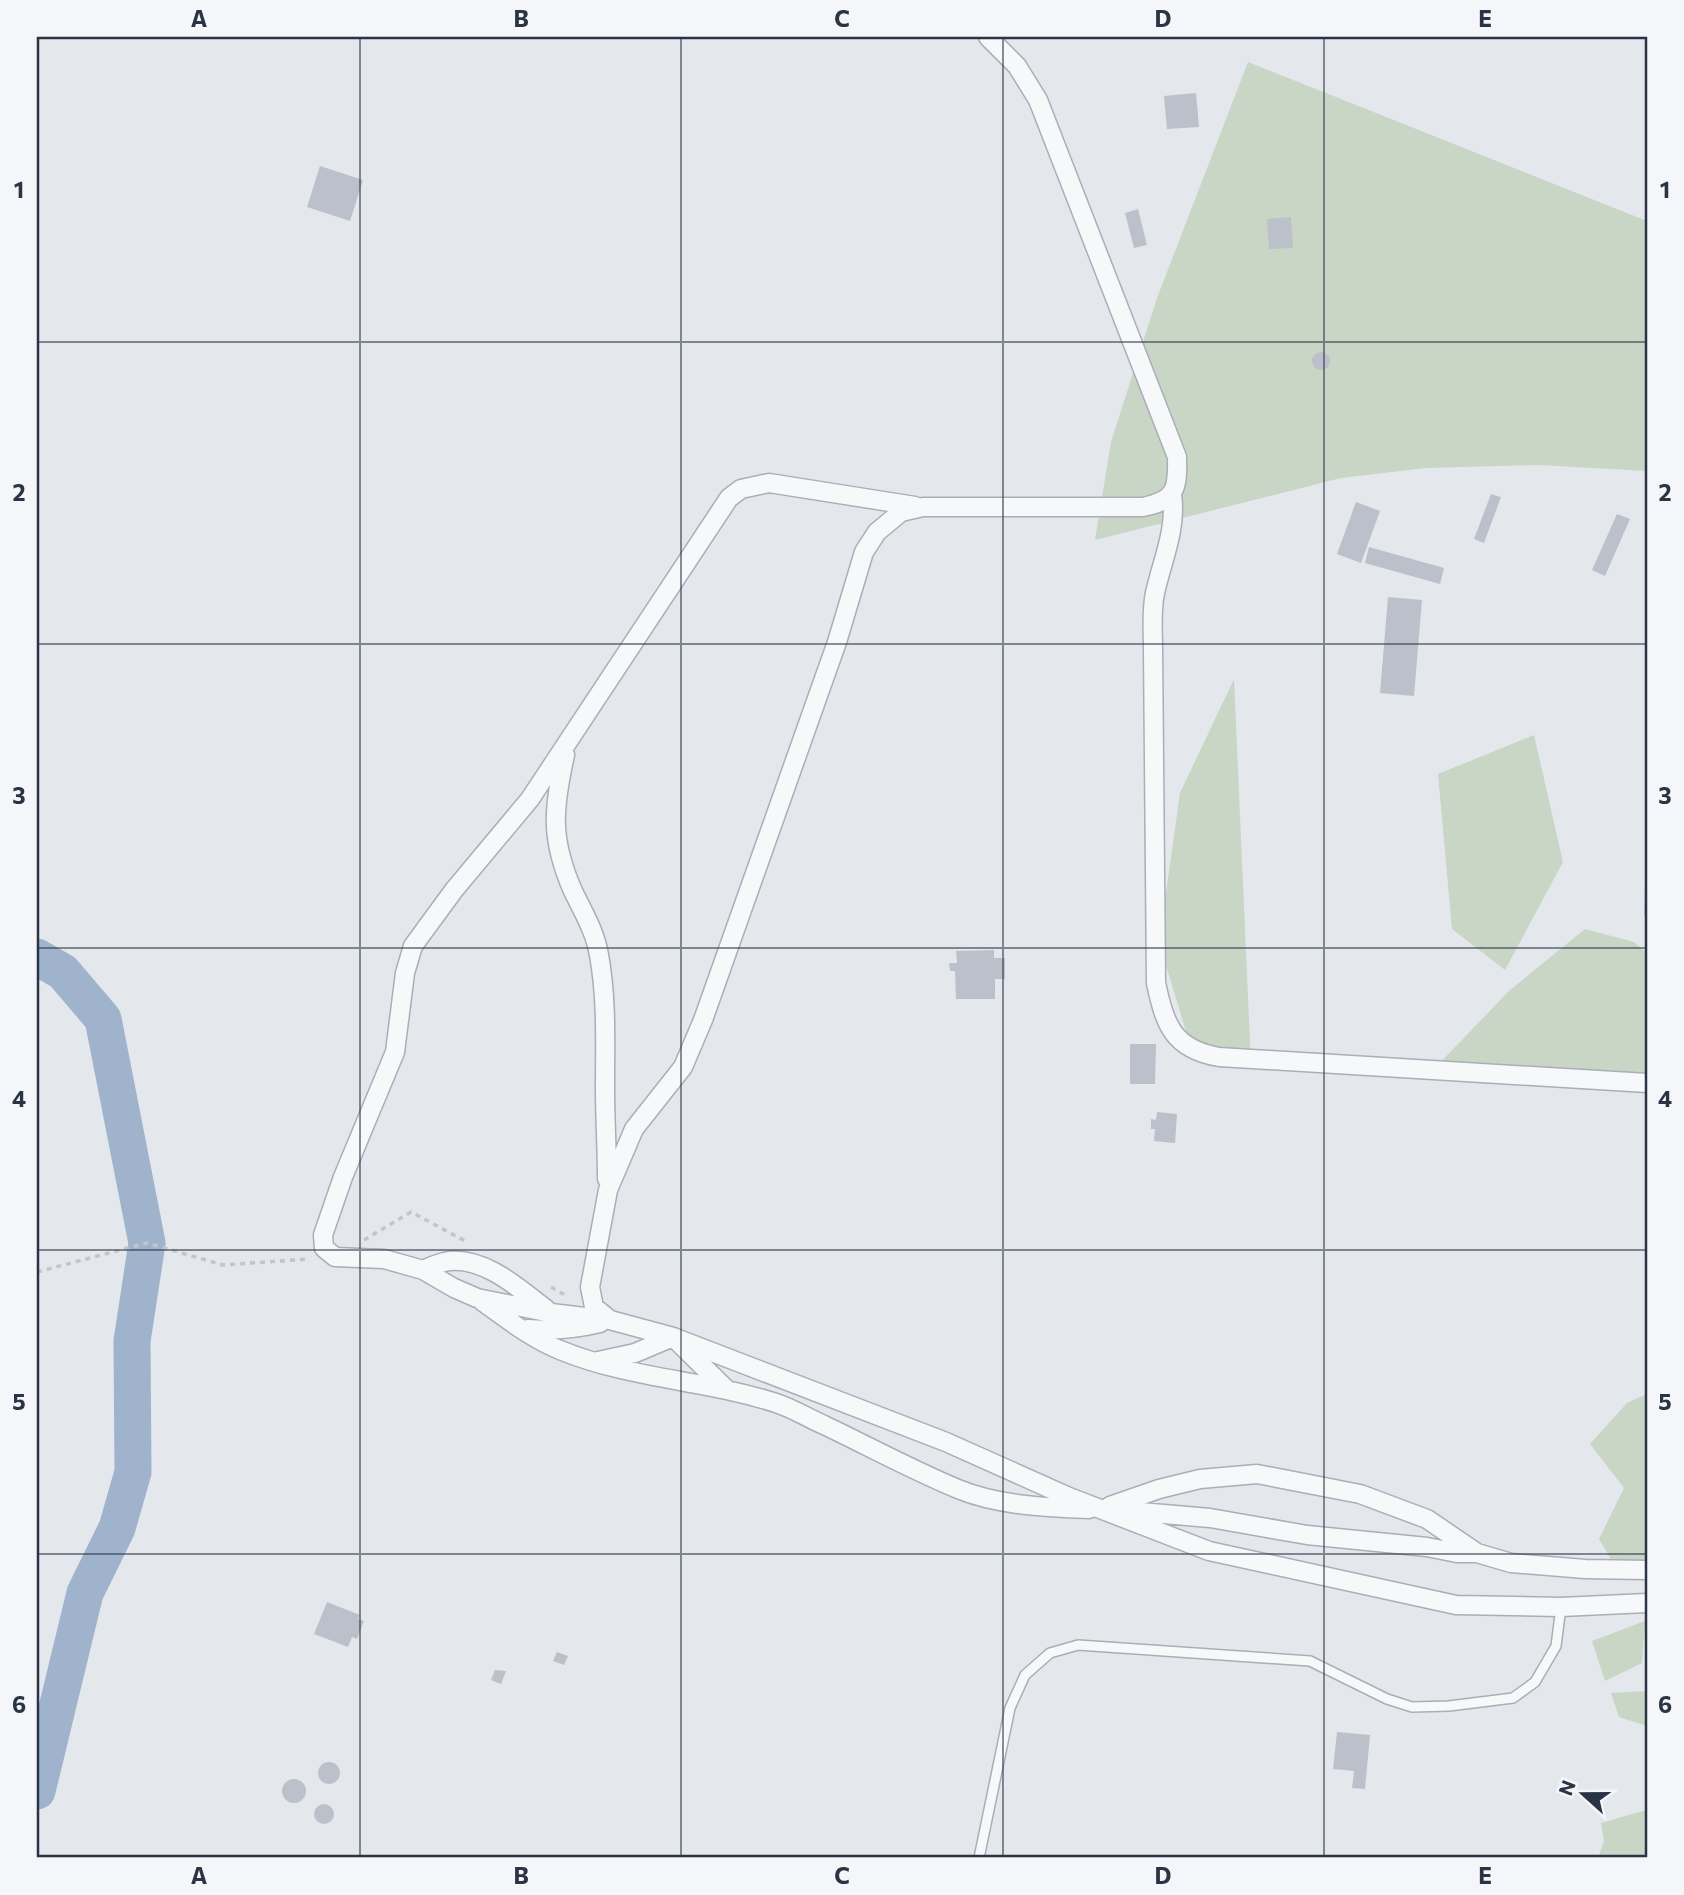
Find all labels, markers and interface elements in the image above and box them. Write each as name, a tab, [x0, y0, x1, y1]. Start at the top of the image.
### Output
text: A	[191, 4, 208, 32]
text: B	[513, 4, 529, 32]
text: C	[834, 4, 850, 32]
text: D	[1155, 4, 1172, 32]
text: E	[1478, 4, 1492, 32]
text: 1	[14, 175, 24, 203]
text: 1	[1660, 175, 1670, 203]
text: 2	[12, 478, 26, 506]
text: 2	[1658, 478, 1672, 506]
text: 3	[12, 781, 26, 809]
text: 3	[1658, 781, 1672, 809]
text: 4	[12, 1084, 26, 1112]
text: 4	[1658, 1084, 1672, 1112]
text: 5	[12, 1387, 26, 1415]
text: 5	[1658, 1387, 1672, 1415]
text: 6	[12, 1690, 26, 1718]
text: 6	[1658, 1690, 1672, 1718]
north arrow	[1548, 1758, 1618, 1828]
text: N	[1553, 1777, 1580, 1799]
text: A	[191, 1861, 208, 1889]
text: B	[513, 1861, 529, 1889]
text: C	[834, 1861, 850, 1889]
text: D	[1155, 1861, 1172, 1889]
text: E	[1478, 1861, 1492, 1889]

